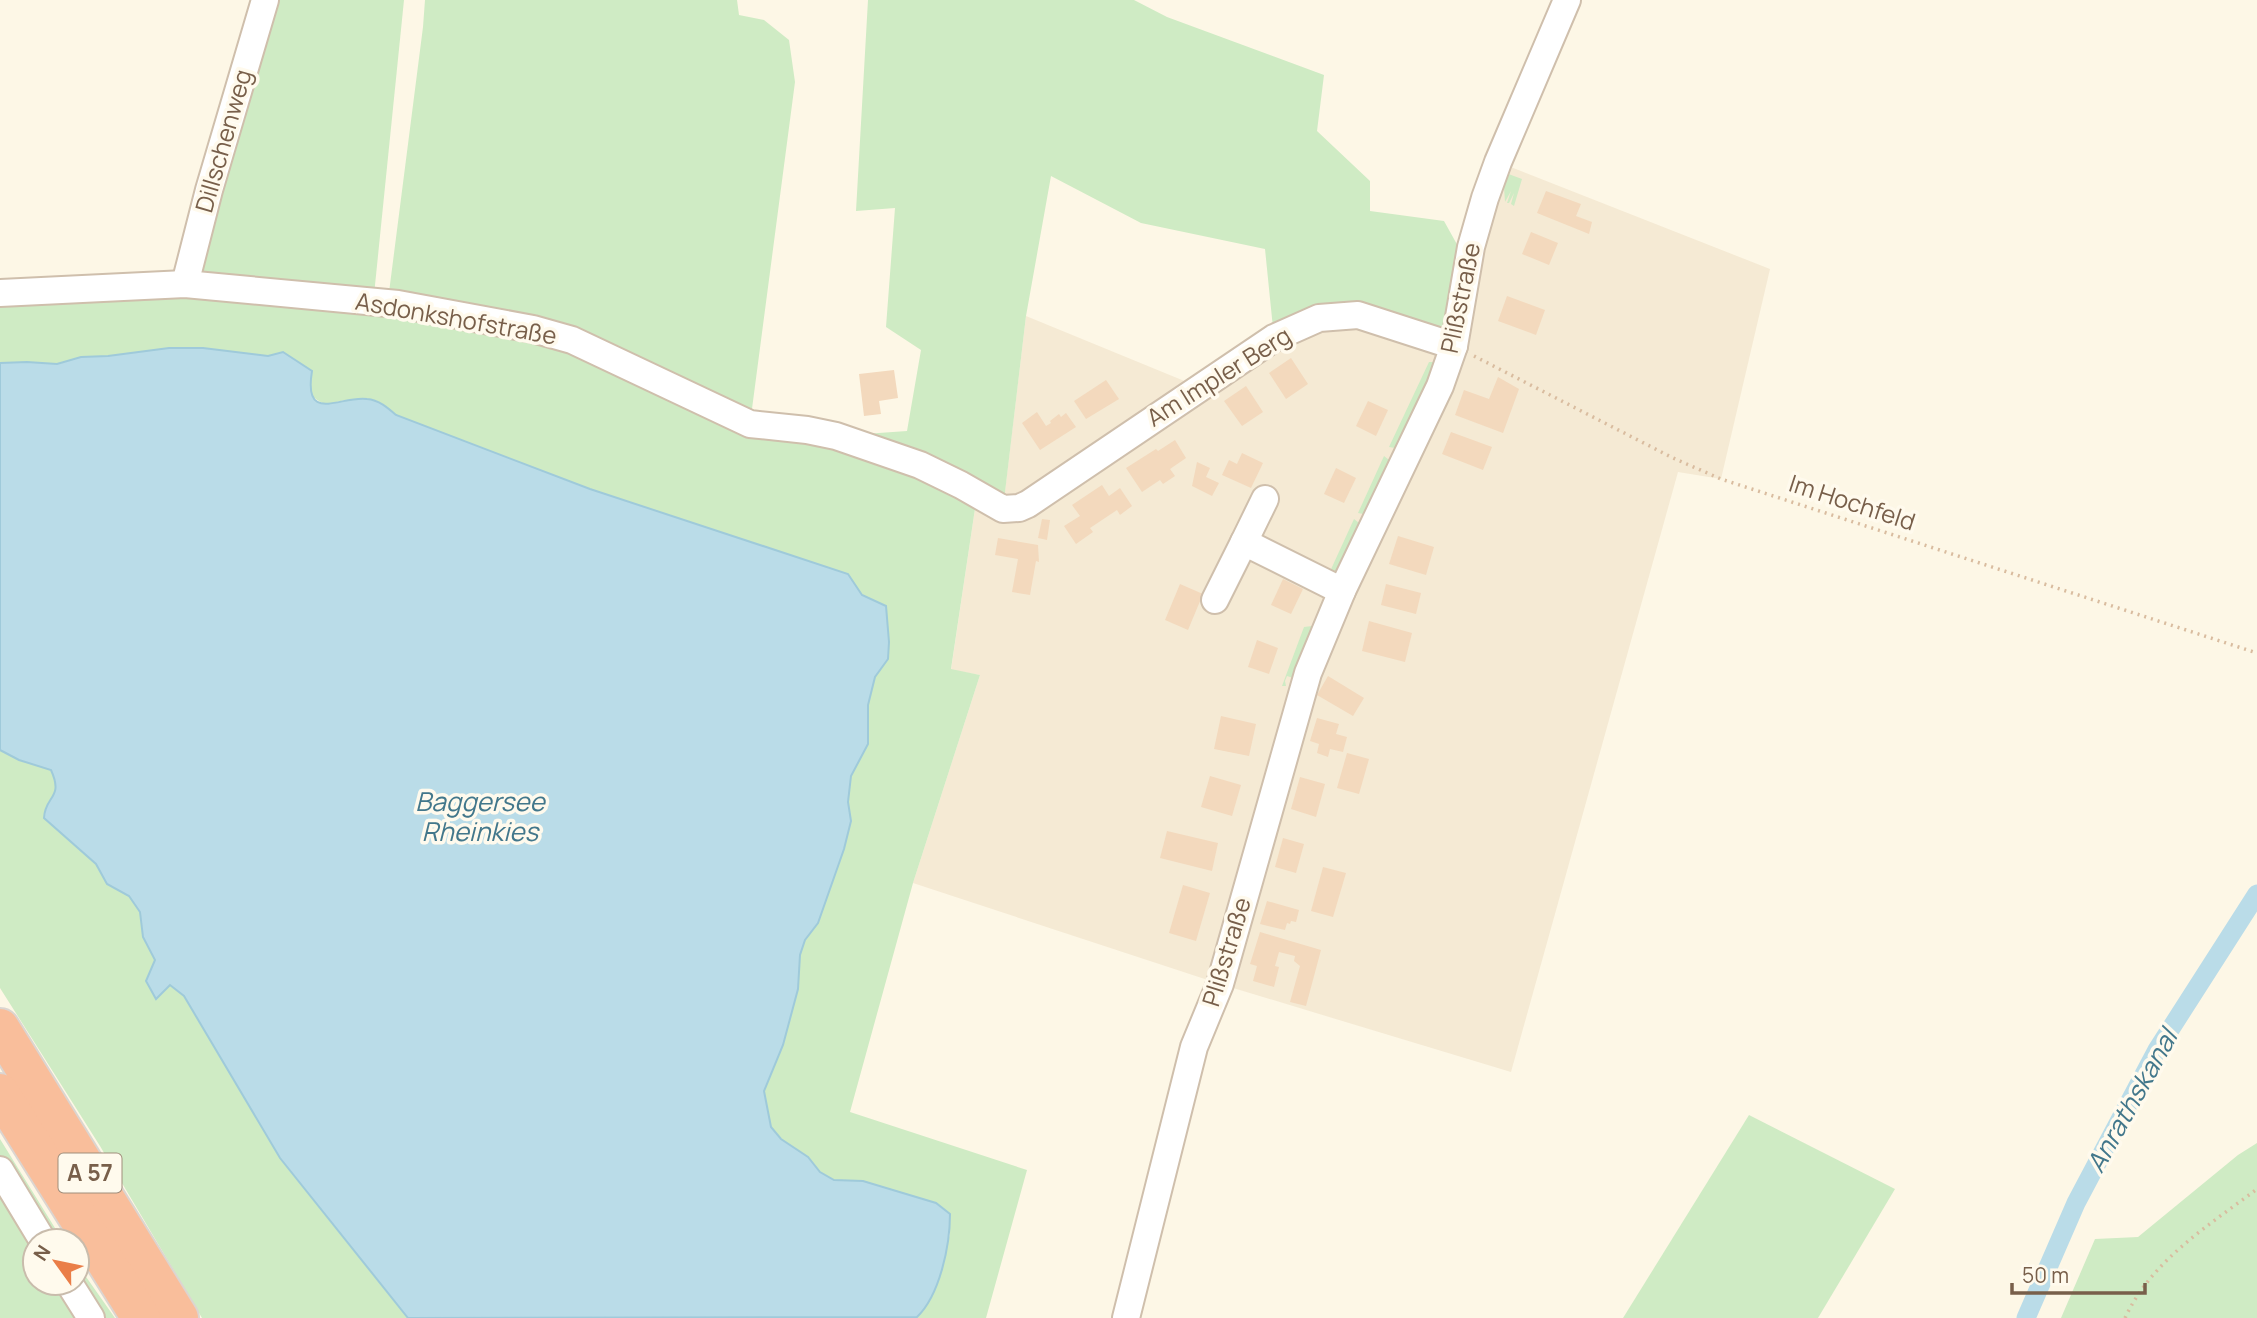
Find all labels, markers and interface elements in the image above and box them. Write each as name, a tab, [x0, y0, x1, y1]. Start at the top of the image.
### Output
street label: Dillschenweg	[186, 65, 259, 216]
street label: Plißstraße	[1432, 239, 1487, 356]
street label: Asdonkshofstraße	[353, 284, 559, 351]
street label: Am Impler Berg	[1140, 318, 1297, 433]
street label: Im Hochfeld	[1785, 466, 1920, 537]
water label: Baggersee Rheinkies	[415, 783, 546, 849]
street label: Plißstraße	[1193, 893, 1258, 1010]
water label: Anrathskanal	[2077, 1020, 2187, 1178]
road number: A 57	[58, 1154, 122, 1192]
north arrow	[21, 1227, 91, 1297]
text: N	[27, 1240, 56, 1266]
scale bar	[2012, 1252, 2145, 1296]
text: 50 m	[2022, 1261, 2069, 1289]

